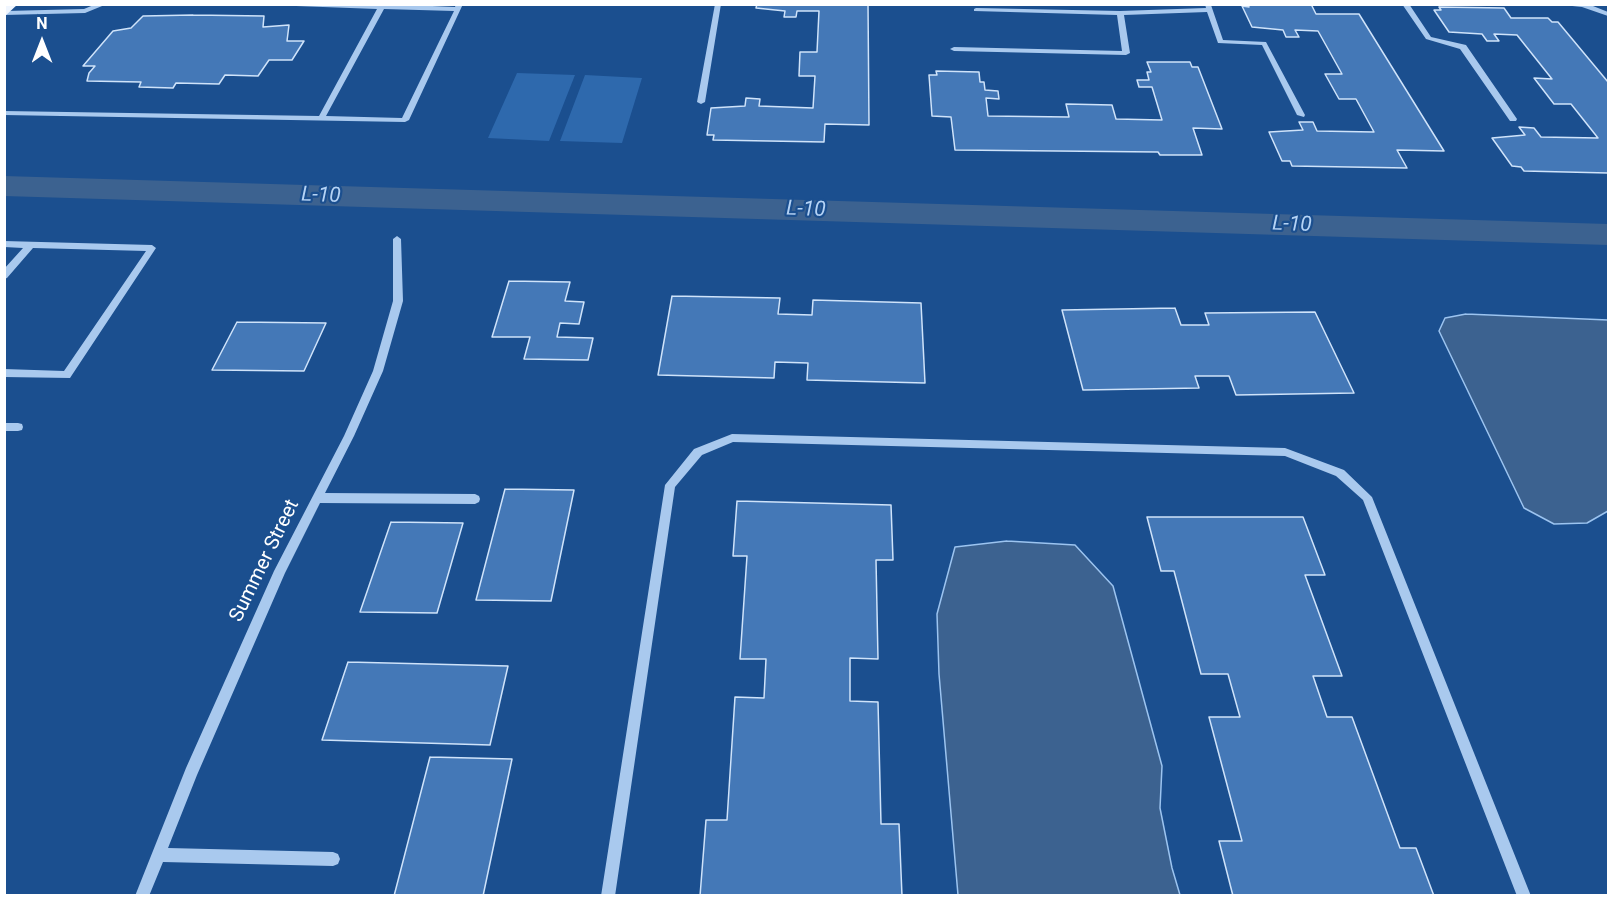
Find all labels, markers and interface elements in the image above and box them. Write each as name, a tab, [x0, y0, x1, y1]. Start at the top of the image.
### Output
north arrow	[12, 12, 72, 72]
text: N	[36, 14, 48, 33]
water label: L-10	[301, 183, 341, 209]
water label: L-10	[786, 197, 826, 223]
water label: L-10	[1272, 212, 1312, 238]
street label: Summer Street	[225, 496, 305, 626]

